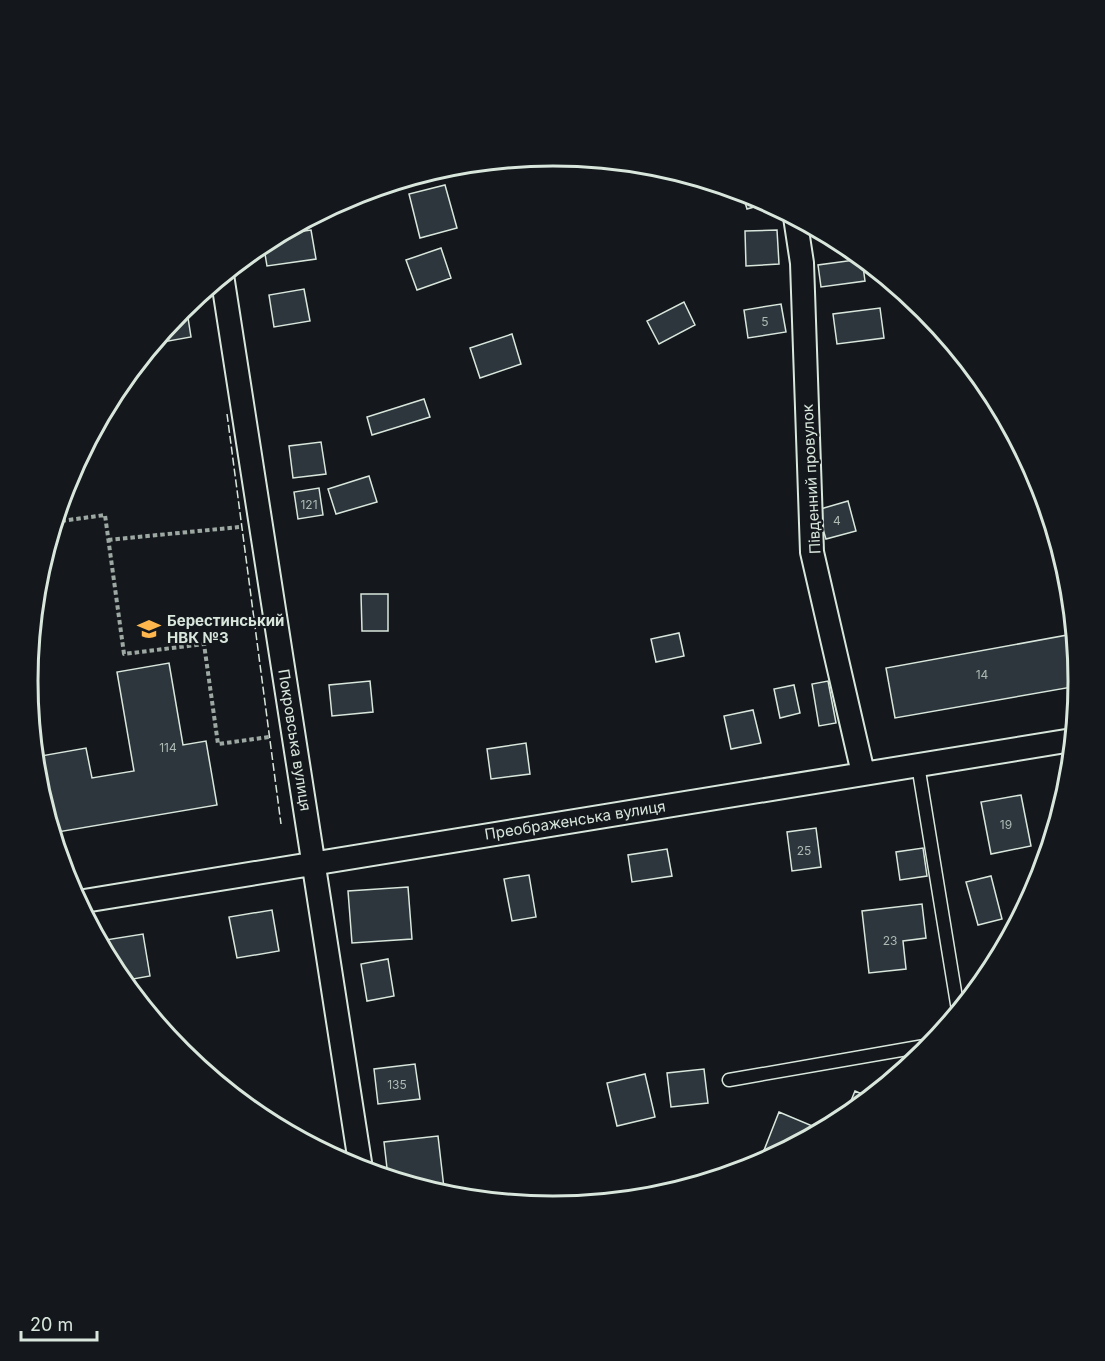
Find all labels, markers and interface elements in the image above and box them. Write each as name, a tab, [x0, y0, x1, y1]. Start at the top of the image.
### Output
house number: 5	[761, 314, 769, 329]
street label: Південний провулок	[798, 404, 824, 554]
house number: 121	[300, 497, 318, 512]
house number: 4	[833, 513, 841, 528]
place label: Берестинський НВК №3	[167, 611, 284, 647]
school or university icon: Берестинський НВК №3	[136, 616, 162, 642]
house number: 14	[976, 667, 989, 682]
street label: Покровська вулиця	[274, 668, 316, 812]
house number: 114	[159, 740, 177, 755]
street label: Преображенська вулиця	[483, 796, 667, 844]
house number: 19	[1000, 817, 1012, 832]
house number: 25	[797, 843, 811, 858]
house number: 23	[883, 933, 897, 948]
house number: 135	[387, 1077, 407, 1092]
scale bar	[21, 1304, 98, 1342]
text: 20 m	[30, 1314, 73, 1335]

